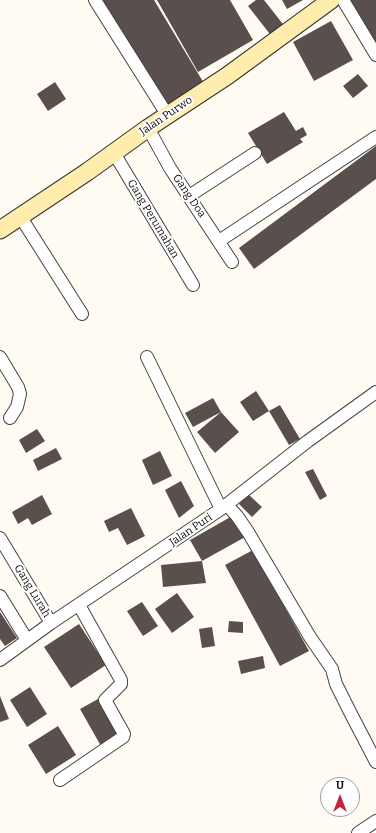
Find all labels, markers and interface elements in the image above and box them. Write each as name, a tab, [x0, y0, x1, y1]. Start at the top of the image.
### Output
street label: Jalan Purwo	[137, 94, 195, 138]
street label: Gang Doa	[170, 172, 208, 220]
street label: Gang Perumahan	[124, 177, 182, 261]
street label: Jalan Puri	[167, 511, 215, 549]
street label: Gang Lurah	[11, 562, 53, 620]
north arrow	[320, 777, 360, 817]
text: U	[336, 779, 344, 792]

